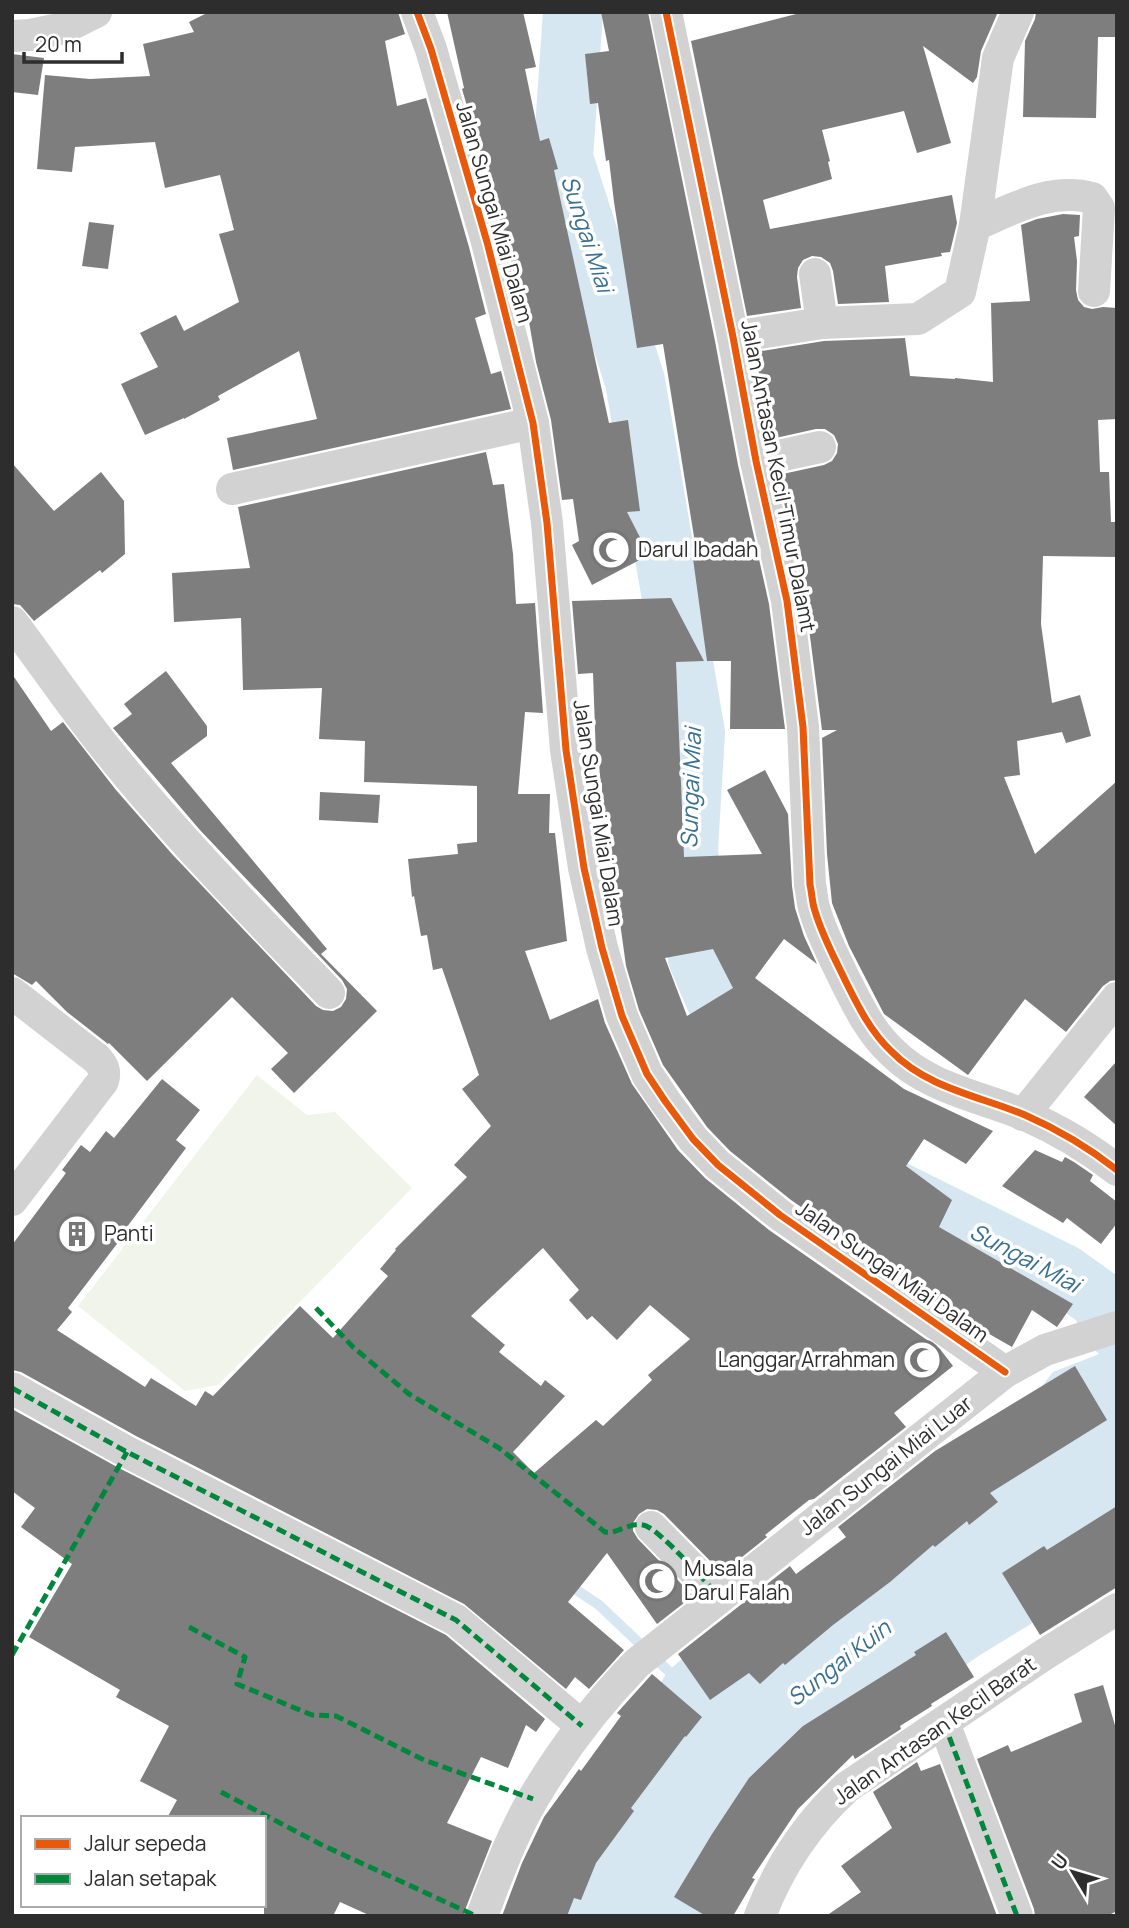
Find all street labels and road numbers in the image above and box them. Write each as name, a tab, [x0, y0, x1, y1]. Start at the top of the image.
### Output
street label: Jalan Sungai Miai Dalam	[450, 98, 540, 326]
street label: Jalan Antasan Kecil Timur Dalamt	[735, 317, 823, 634]
street label: Jalan Sungai Miai Dalam	[567, 697, 631, 928]
street label: Jalan Sungai Miai Dalam	[791, 1194, 994, 1348]
street label: Jalan Sungai Miai Luar	[793, 1389, 978, 1541]
street label: Jalan Antasan Kecil Barat	[828, 1650, 1041, 1811]

